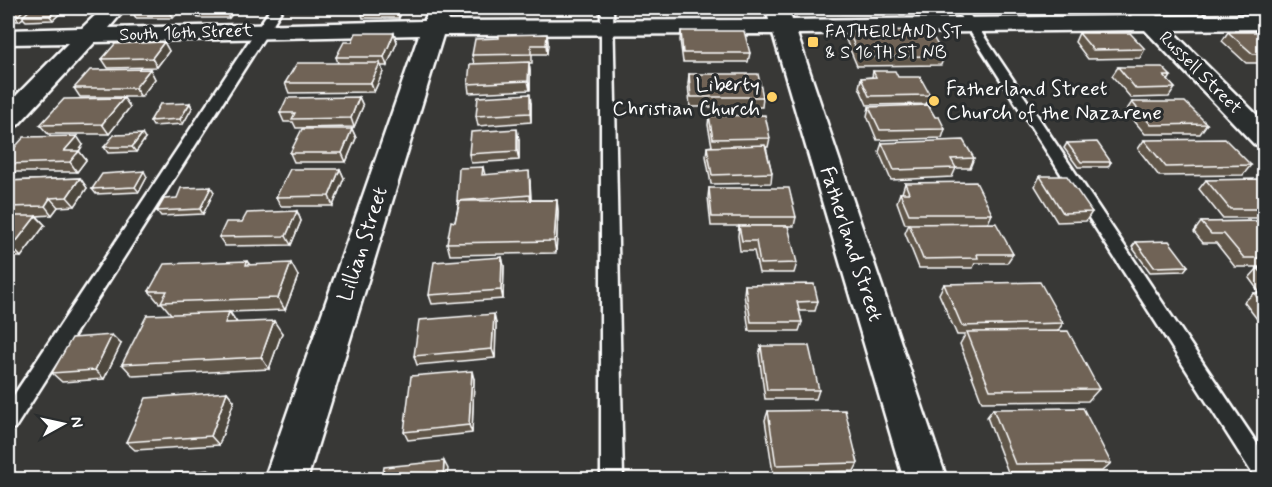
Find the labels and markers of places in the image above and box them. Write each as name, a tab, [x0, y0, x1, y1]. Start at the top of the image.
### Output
place label: FATHERLAND ST & S 16TH ST NB	[825, 20, 963, 65]
marker: FATHERLAND ST & S 16TH ST NB	[806, 35, 820, 49]
place label: Liberty Christian Church	[612, 71, 760, 123]
place label: Fatherland Street Church of the Nazarene	[946, 75, 1162, 127]
marker: Liberty Christian Church	[765, 90, 779, 104]
marker: Fatherland Street Church of the Nazarene	[927, 94, 941, 108]

